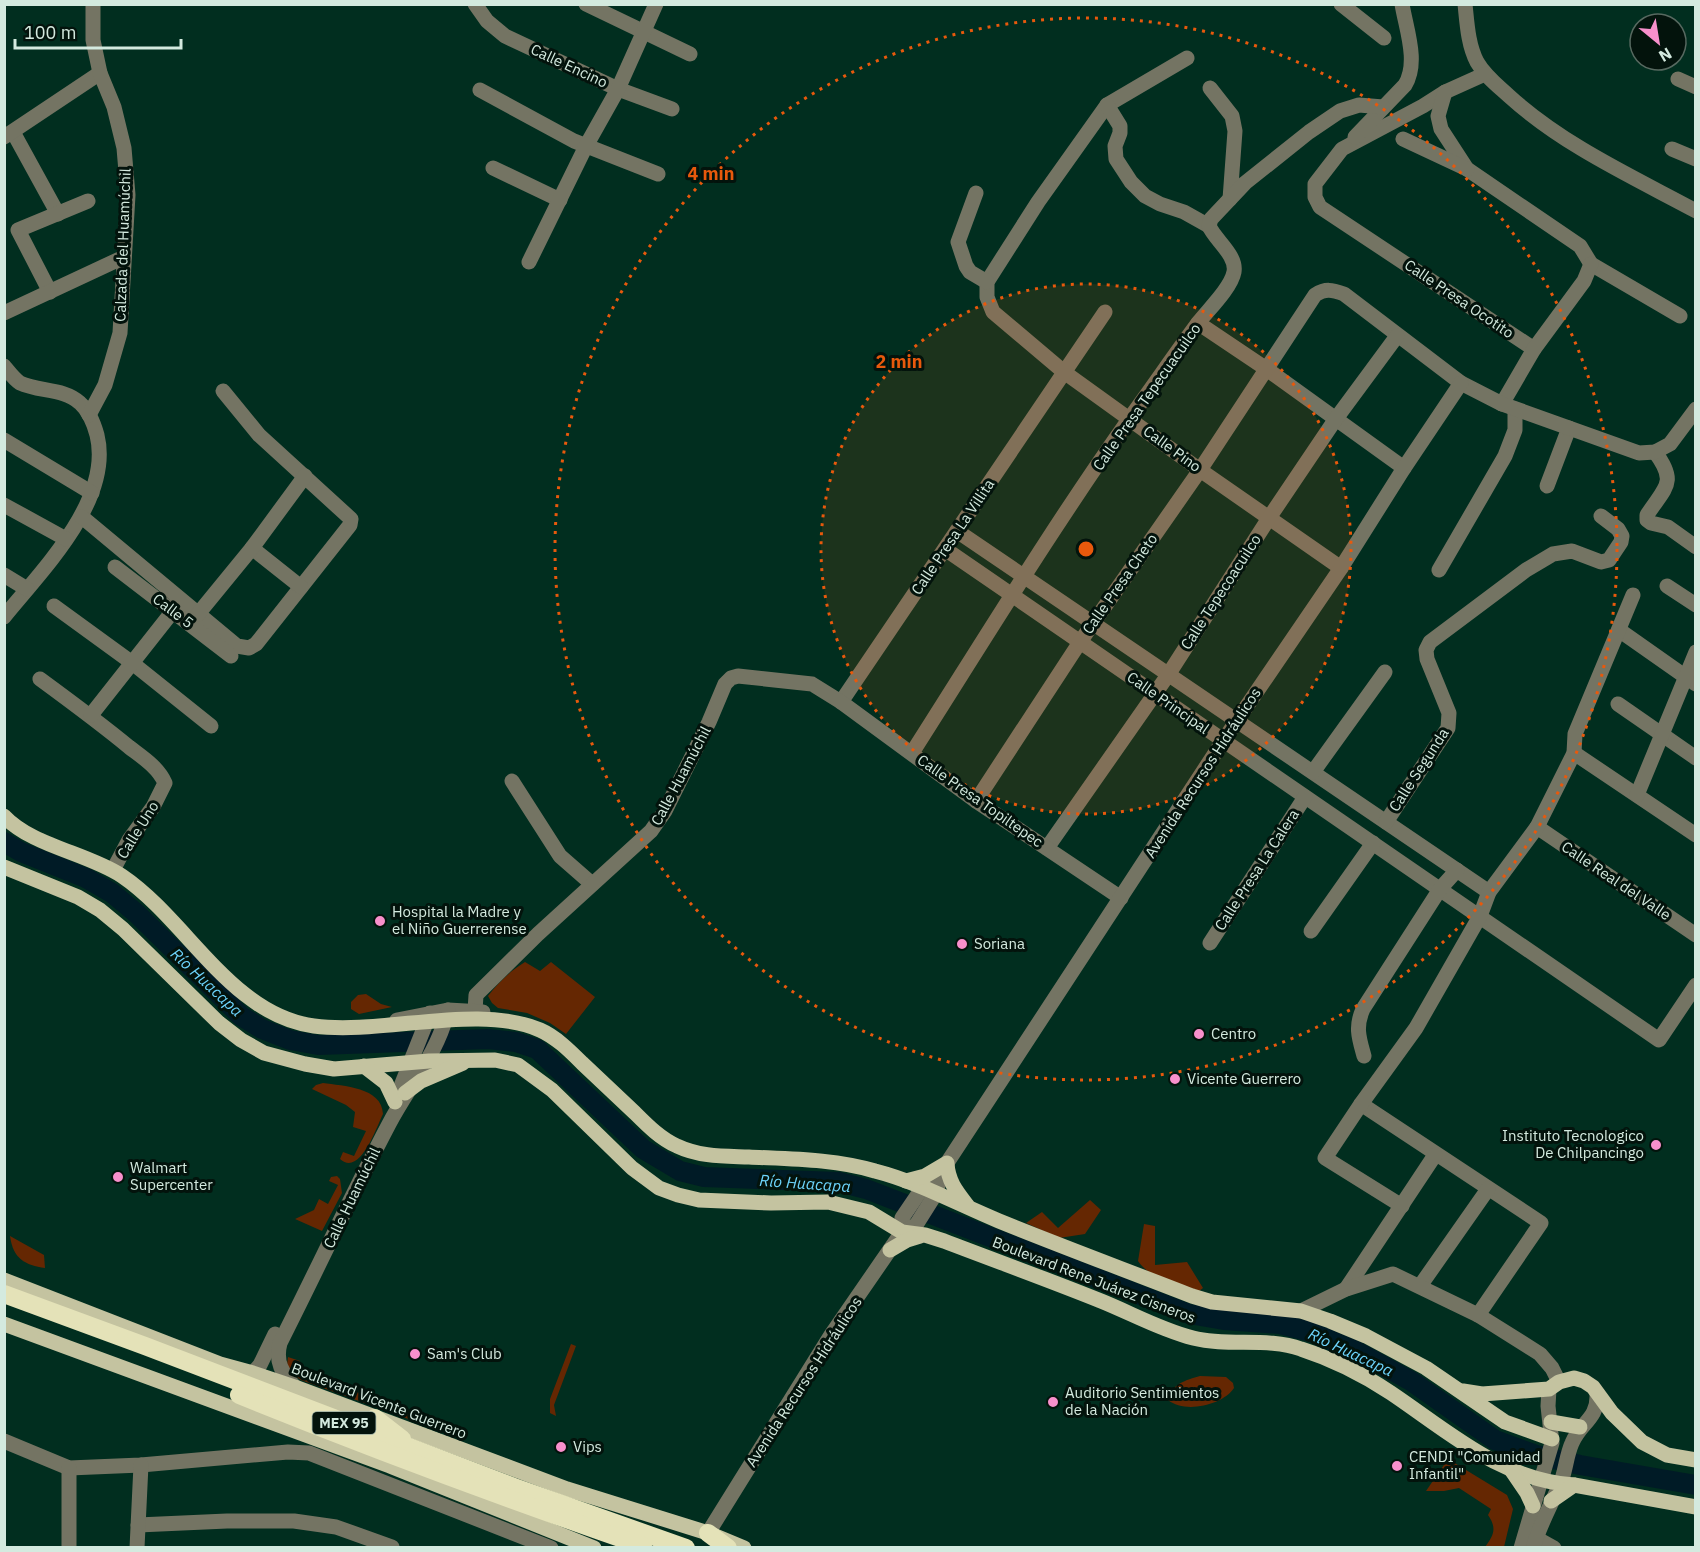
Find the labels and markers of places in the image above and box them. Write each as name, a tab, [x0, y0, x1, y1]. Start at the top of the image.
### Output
centre of rings	[1076, 539, 1096, 559]
place label: Hospital la Madre y el Niño Guerrerense	[392, 902, 527, 938]
marker: Hospital la Madre y el Niño Guerrerense	[373, 914, 387, 928]
place label: Soriana	[974, 934, 1025, 953]
marker: Soriana	[955, 937, 969, 951]
place label: Centro	[1211, 1024, 1256, 1043]
marker: Centro	[1192, 1027, 1206, 1041]
place label: Vicente Guerrero	[1187, 1069, 1301, 1088]
marker: Vicente Guerrero	[1168, 1072, 1182, 1086]
place label: Instituto Tecnologico De Chilpancingo	[1502, 1126, 1644, 1162]
marker: Instituto Tecnologico De Chilpancingo	[1649, 1138, 1663, 1152]
place label: Walmart Supercenter	[130, 1158, 213, 1194]
marker: Walmart Supercenter	[111, 1170, 125, 1184]
place label: Sam's Club	[427, 1344, 502, 1363]
marker: Sam's Club	[408, 1347, 422, 1361]
place label: Auditorio Sentimientos de la Nación	[1065, 1383, 1219, 1419]
marker: Auditorio Sentimientos de la Nación	[1046, 1395, 1060, 1409]
place label: Vips	[573, 1437, 602, 1456]
marker: Vips	[554, 1440, 568, 1454]
place label: CENDI "Comunidad Infantil"	[1409, 1447, 1540, 1483]
marker: CENDI "Comunidad Infantil"	[1390, 1459, 1404, 1473]

